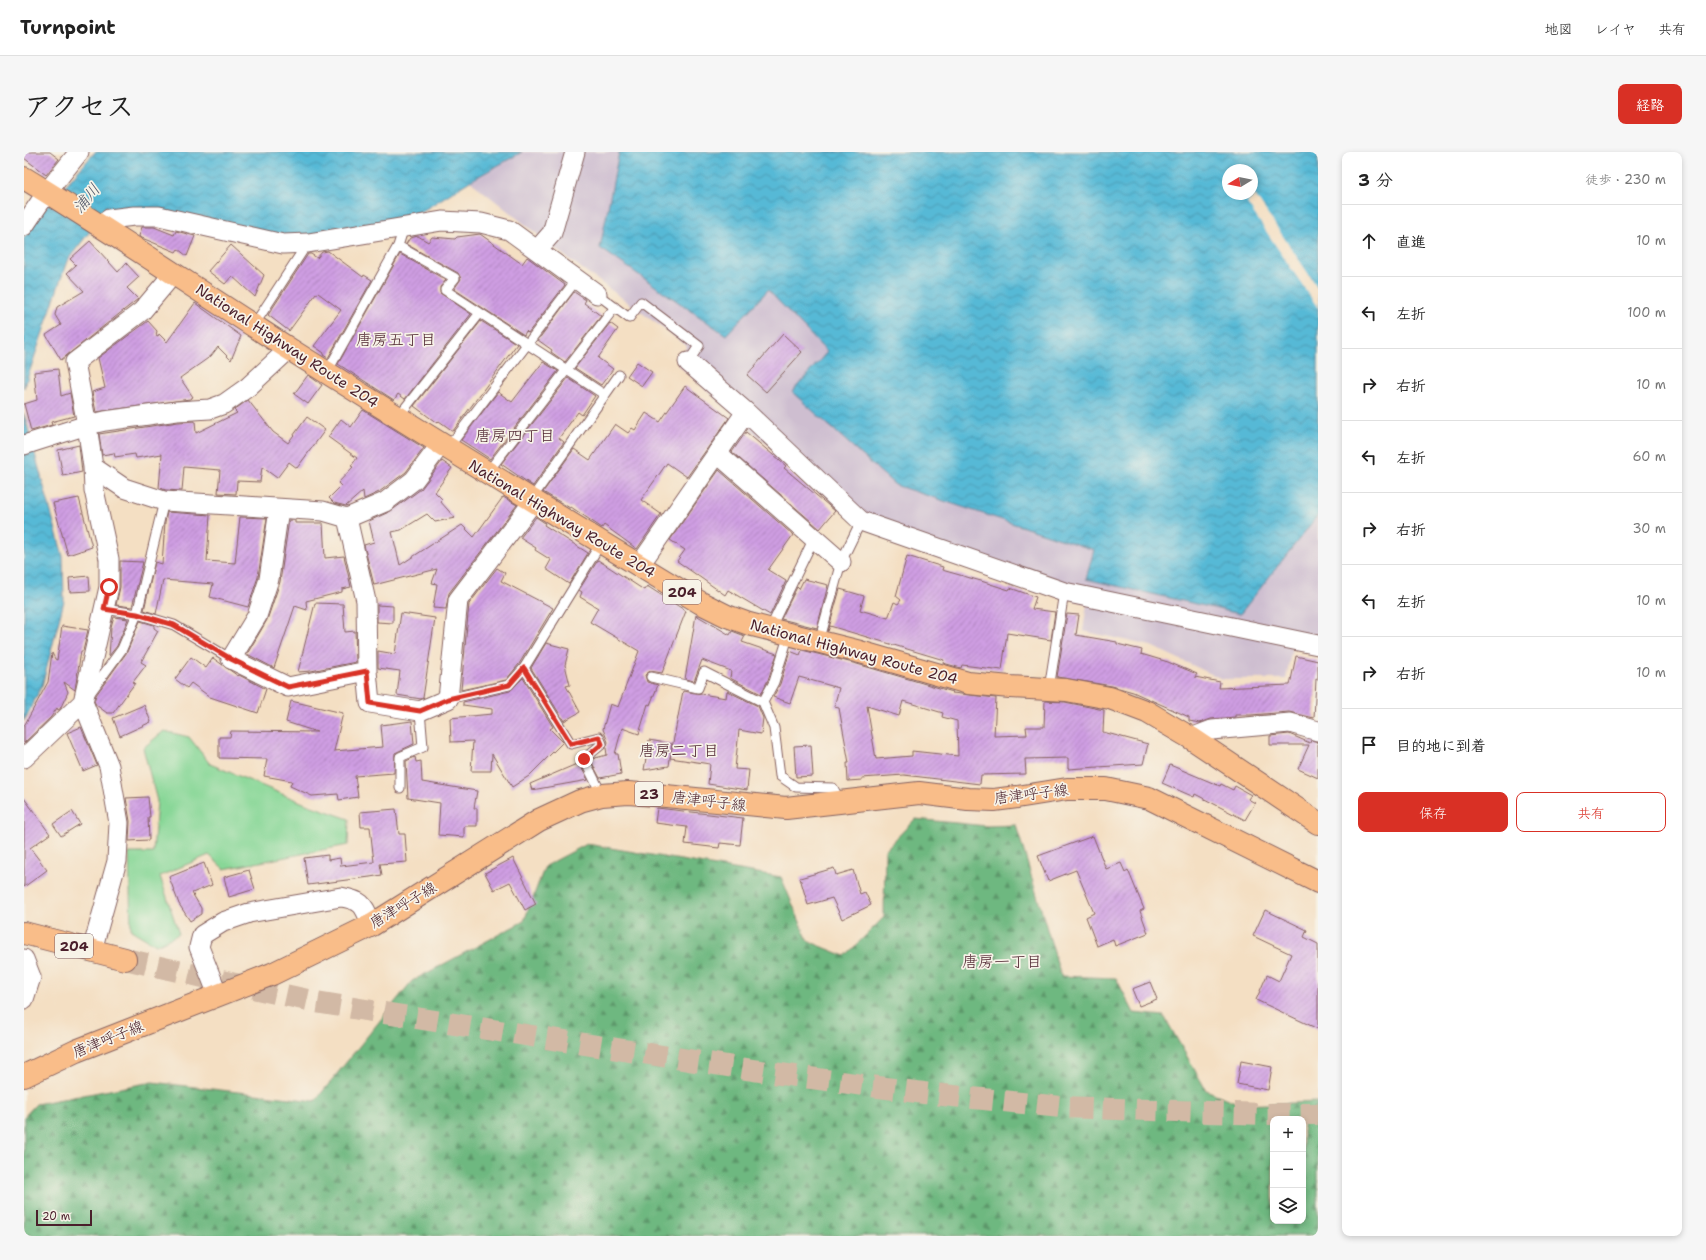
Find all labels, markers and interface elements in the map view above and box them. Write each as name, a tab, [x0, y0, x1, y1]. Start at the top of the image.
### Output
text: Turnpoint	[20, 15, 116, 40]
text: 地図	[1545, 20, 1573, 38]
text: レイヤ	[1595, 20, 1636, 38]
text: 共有	[1658, 20, 1686, 38]
button: 経路	[1618, 84, 1682, 124]
text: アクセス	[24, 87, 134, 125]
north arrow	[1222, 164, 1258, 200]
text: 3 分	[1358, 169, 1393, 191]
text: 徒歩 · 230 m	[1585, 171, 1666, 188]
water label: 浦川	[68, 179, 105, 217]
icon: ahead	[1358, 230, 1380, 252]
text: 直進	[1396, 232, 1426, 252]
text: 10 m	[1636, 232, 1666, 249]
street label: National Highway Route 204	[192, 279, 382, 413]
icon: left	[1358, 302, 1380, 324]
text: 左折	[1396, 304, 1426, 324]
text: 100 m	[1627, 304, 1666, 321]
district label: 唐房五丁目	[356, 329, 436, 350]
icon: right	[1358, 374, 1380, 396]
text: 右折	[1396, 376, 1426, 396]
text: 10 m	[1636, 376, 1666, 393]
district label: 唐房四丁目	[475, 425, 555, 446]
icon: left	[1358, 446, 1380, 468]
text: 左折	[1396, 448, 1426, 468]
text: 60 m	[1633, 448, 1666, 465]
street label: National Highway Route 204	[465, 455, 659, 583]
icon: right	[1358, 518, 1380, 540]
text: 右折	[1396, 520, 1426, 540]
text: 30 m	[1632, 520, 1666, 537]
route start	[100, 578, 118, 596]
road number: 204	[663, 580, 701, 604]
icon: left	[1358, 590, 1380, 612]
text: 左折	[1396, 592, 1426, 612]
text: 10 m	[1636, 592, 1666, 609]
street label: National Highway Route 204	[748, 615, 960, 689]
icon: right	[1358, 662, 1380, 684]
text: 右折	[1396, 664, 1426, 684]
text: 10 m	[1636, 664, 1666, 681]
icon: arrive	[1358, 734, 1380, 756]
text: 目的地に到着	[1396, 736, 1486, 756]
district label: 唐房二丁目	[639, 740, 719, 761]
route end	[575, 750, 593, 768]
street label: 唐津呼子線	[993, 780, 1069, 808]
road number: 23	[635, 782, 663, 806]
street label: 唐津呼子線	[671, 787, 747, 815]
button: 保存	[1358, 792, 1508, 832]
button: 共有	[1516, 792, 1666, 832]
street label: 唐津呼子線	[366, 877, 440, 933]
road number: 204	[55, 934, 93, 958]
district label: 唐房一丁目	[962, 951, 1042, 972]
street label: 唐津呼子線	[69, 1016, 147, 1062]
map controls	[1270, 1116, 1306, 1224]
button: +	[1270, 1116, 1306, 1152]
button: −	[1270, 1152, 1306, 1188]
button: layers	[1270, 1188, 1306, 1224]
scale bar	[36, 1208, 92, 1227]
text: 20 m	[42, 1209, 70, 1224]

